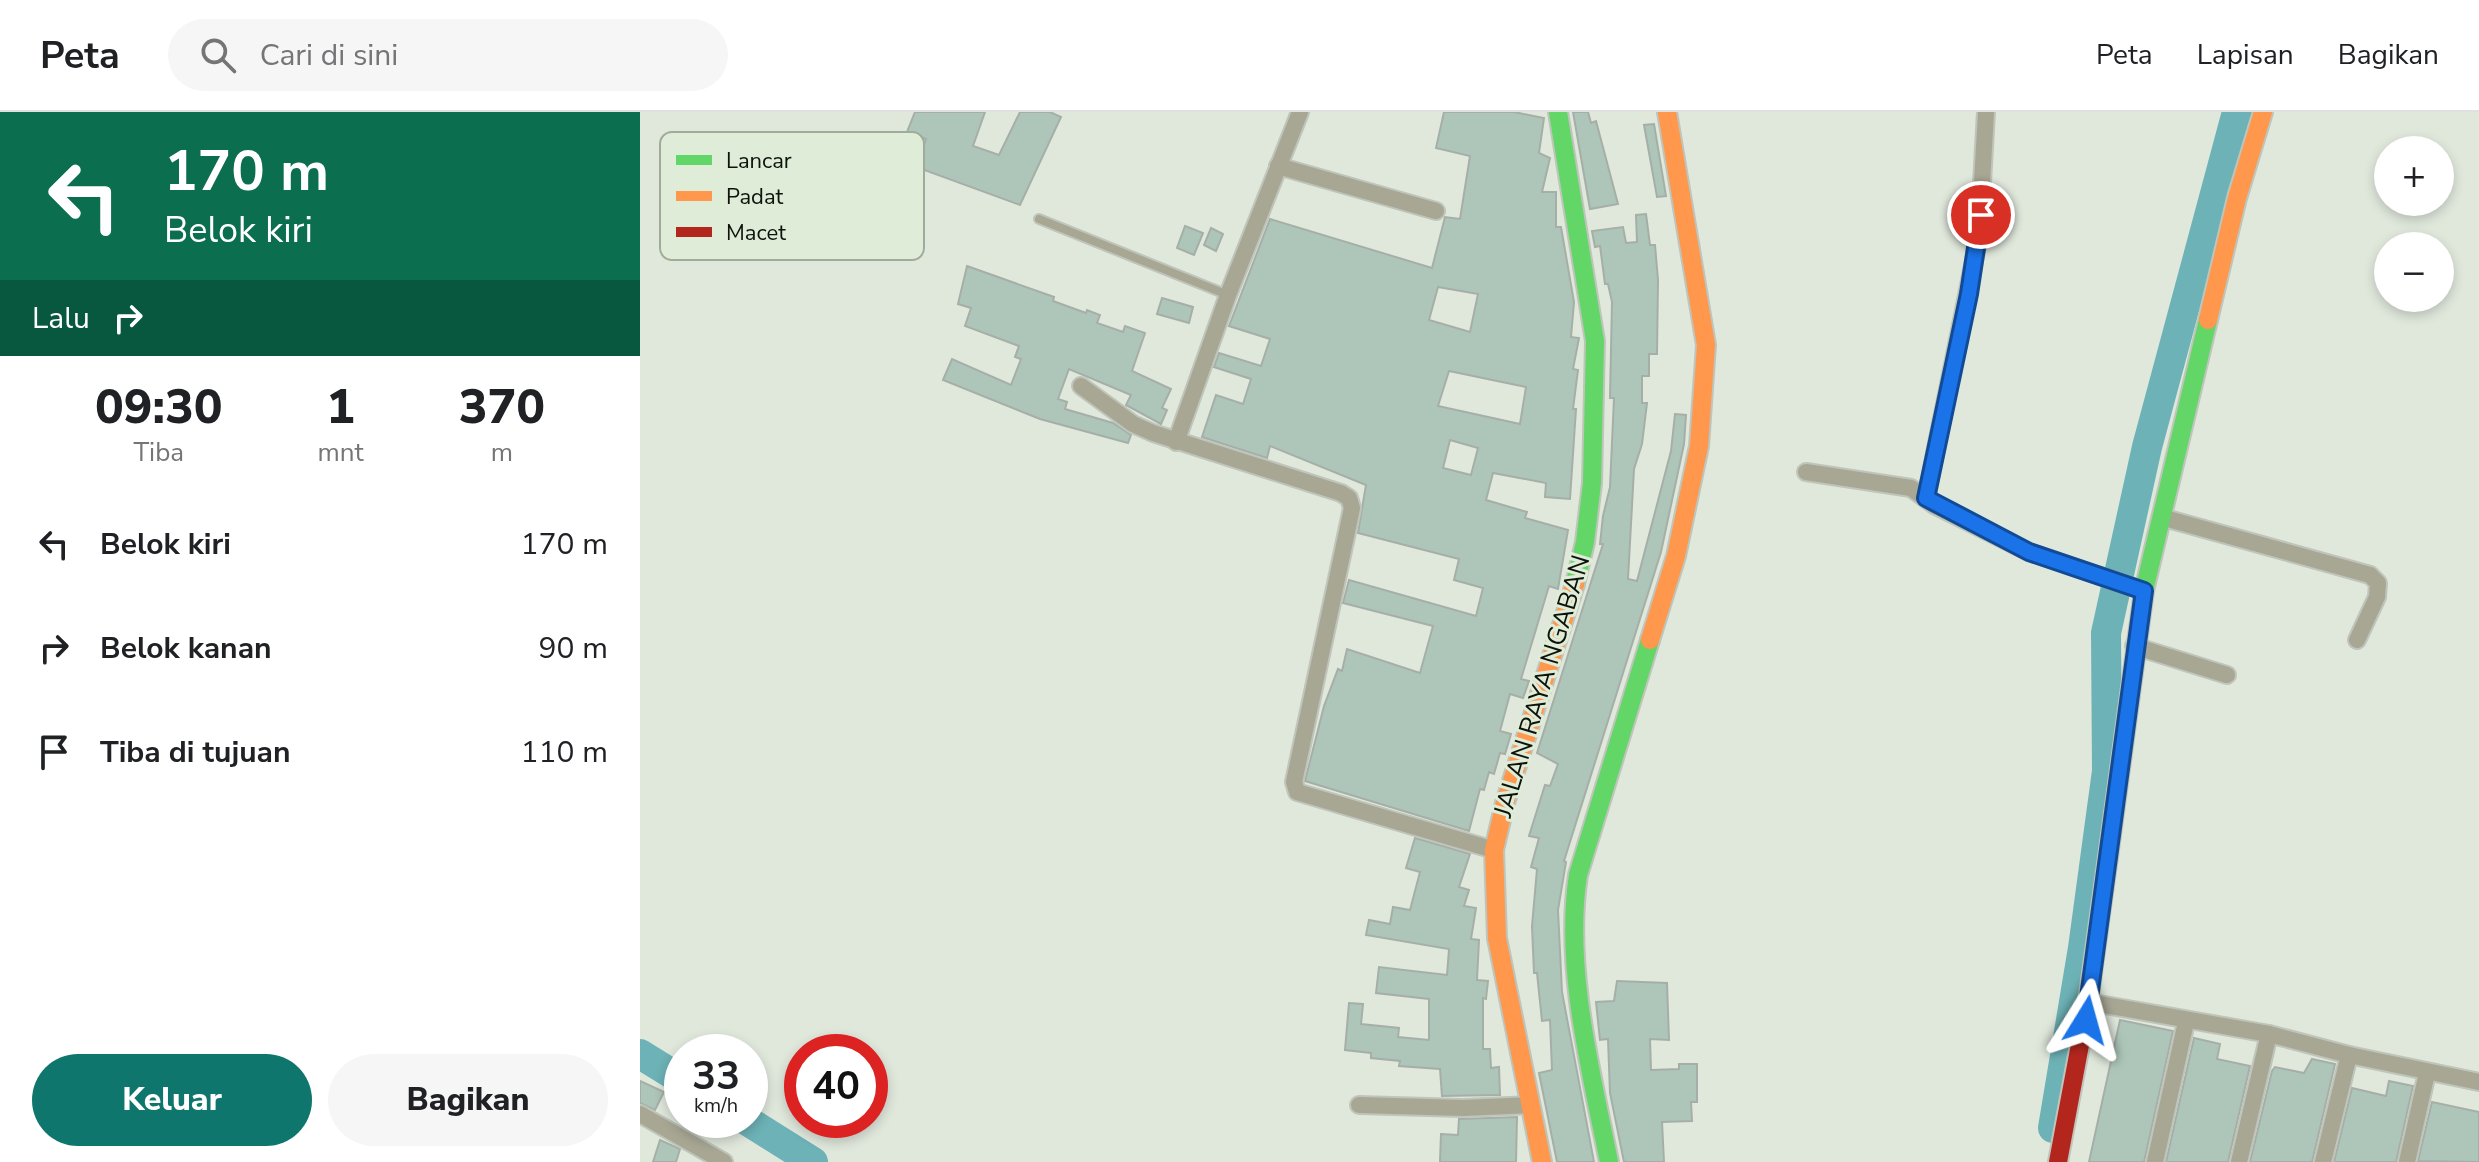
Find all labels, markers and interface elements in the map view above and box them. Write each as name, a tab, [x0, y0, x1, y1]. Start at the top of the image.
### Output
search box	[168, 19, 728, 91]
text: Peta	[40, 30, 120, 81]
icon: search	[196, 33, 240, 77]
text: Cari di sini	[260, 35, 398, 76]
text: Peta	[2096, 36, 2153, 74]
text: Lapisan	[2197, 36, 2294, 74]
text: Bagikan	[2338, 36, 2439, 74]
legend	[660, 132, 924, 260]
text: 170 m	[164, 133, 329, 210]
map controls	[2374, 136, 2454, 312]
button: +	[2374, 136, 2454, 216]
icon: left	[32, 144, 136, 248]
text: Lancar	[726, 146, 792, 176]
pin	[1947, 181, 2015, 249]
text: Padat	[726, 182, 784, 212]
icon: arrive	[1959, 193, 2003, 237]
text: Belok kiri	[164, 206, 313, 255]
text: Macet	[726, 218, 786, 248]
button: −	[2374, 232, 2454, 312]
icon: right	[106, 296, 150, 340]
text: Lalu	[32, 298, 90, 339]
text: 09:30	[95, 374, 223, 440]
text: 1	[326, 374, 355, 440]
text: 370	[459, 374, 545, 440]
text: Tiba	[133, 435, 184, 470]
text: mnt	[318, 435, 364, 470]
text: m	[491, 435, 513, 470]
icon: left	[32, 522, 76, 566]
text: Belok kiri	[100, 524, 231, 565]
text: 170 m	[521, 524, 608, 565]
street label: JALAN RAYA NGABAN	[1485, 551, 1599, 822]
icon: right	[32, 626, 76, 670]
text: Belok kanan	[100, 628, 272, 669]
text: 90 m	[539, 628, 608, 669]
icon: arrive	[32, 730, 76, 774]
text: Tiba di tujuan	[100, 732, 291, 773]
text: 110 m	[521, 732, 608, 773]
position arrow	[2044, 978, 2128, 1062]
speed limit sign: 40	[784, 1034, 888, 1138]
text: 33	[692, 1049, 740, 1103]
button: Keluar	[32, 1054, 312, 1146]
button: Bagikan	[328, 1054, 608, 1146]
text: km/h	[694, 1092, 738, 1119]

